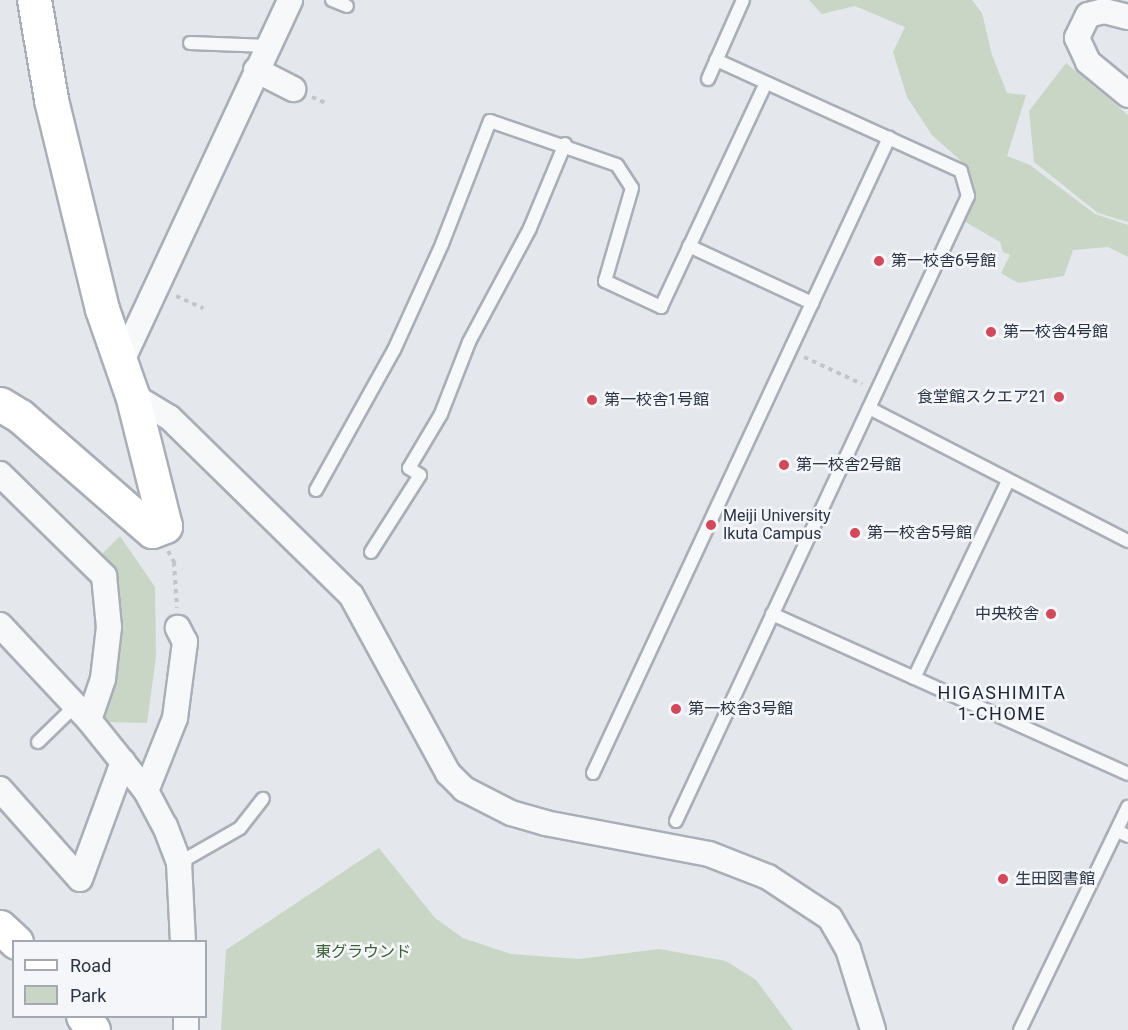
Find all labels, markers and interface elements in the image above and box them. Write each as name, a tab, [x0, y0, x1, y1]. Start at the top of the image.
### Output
place label: 第一校舎6号館	[891, 251, 996, 271]
marker: 第一校舎6号館	[872, 254, 886, 268]
place label: 第一校舎4号館	[1003, 322, 1108, 342]
marker: 第一校舎4号館	[984, 325, 998, 339]
place label: 食堂館スクエア21	[917, 387, 1047, 407]
place label: 第一校舎1号館	[604, 390, 709, 410]
marker: 食堂館スクエア21	[1052, 390, 1066, 404]
marker: 第一校舎1号館	[585, 393, 599, 407]
place label: 第一校舎2号館	[796, 455, 901, 475]
marker: 第一校舎2号館	[777, 458, 791, 472]
place label: Meiji University Ikuta Campus	[723, 506, 831, 544]
marker: Meiji University Ikuta Campus	[704, 518, 718, 532]
place label: 第一校舎5号館	[867, 523, 972, 543]
marker: 第一校舎5号館	[848, 526, 862, 540]
place label: 中央校舎	[975, 604, 1039, 624]
marker: 中央校舎	[1044, 607, 1058, 621]
district label: HIGASHIMITA 1-CHOME	[938, 683, 1066, 726]
place label: 第一校舎3号館	[688, 699, 793, 719]
marker: 第一校舎3号館	[669, 702, 683, 716]
place label: 生田図書館	[1015, 869, 1095, 889]
marker: 生田図書館	[996, 872, 1010, 886]
legend	[12, 940, 207, 1018]
park label: 東グラウンド	[315, 942, 411, 962]
text: Road	[70, 955, 111, 976]
text: Park	[70, 985, 106, 1006]

